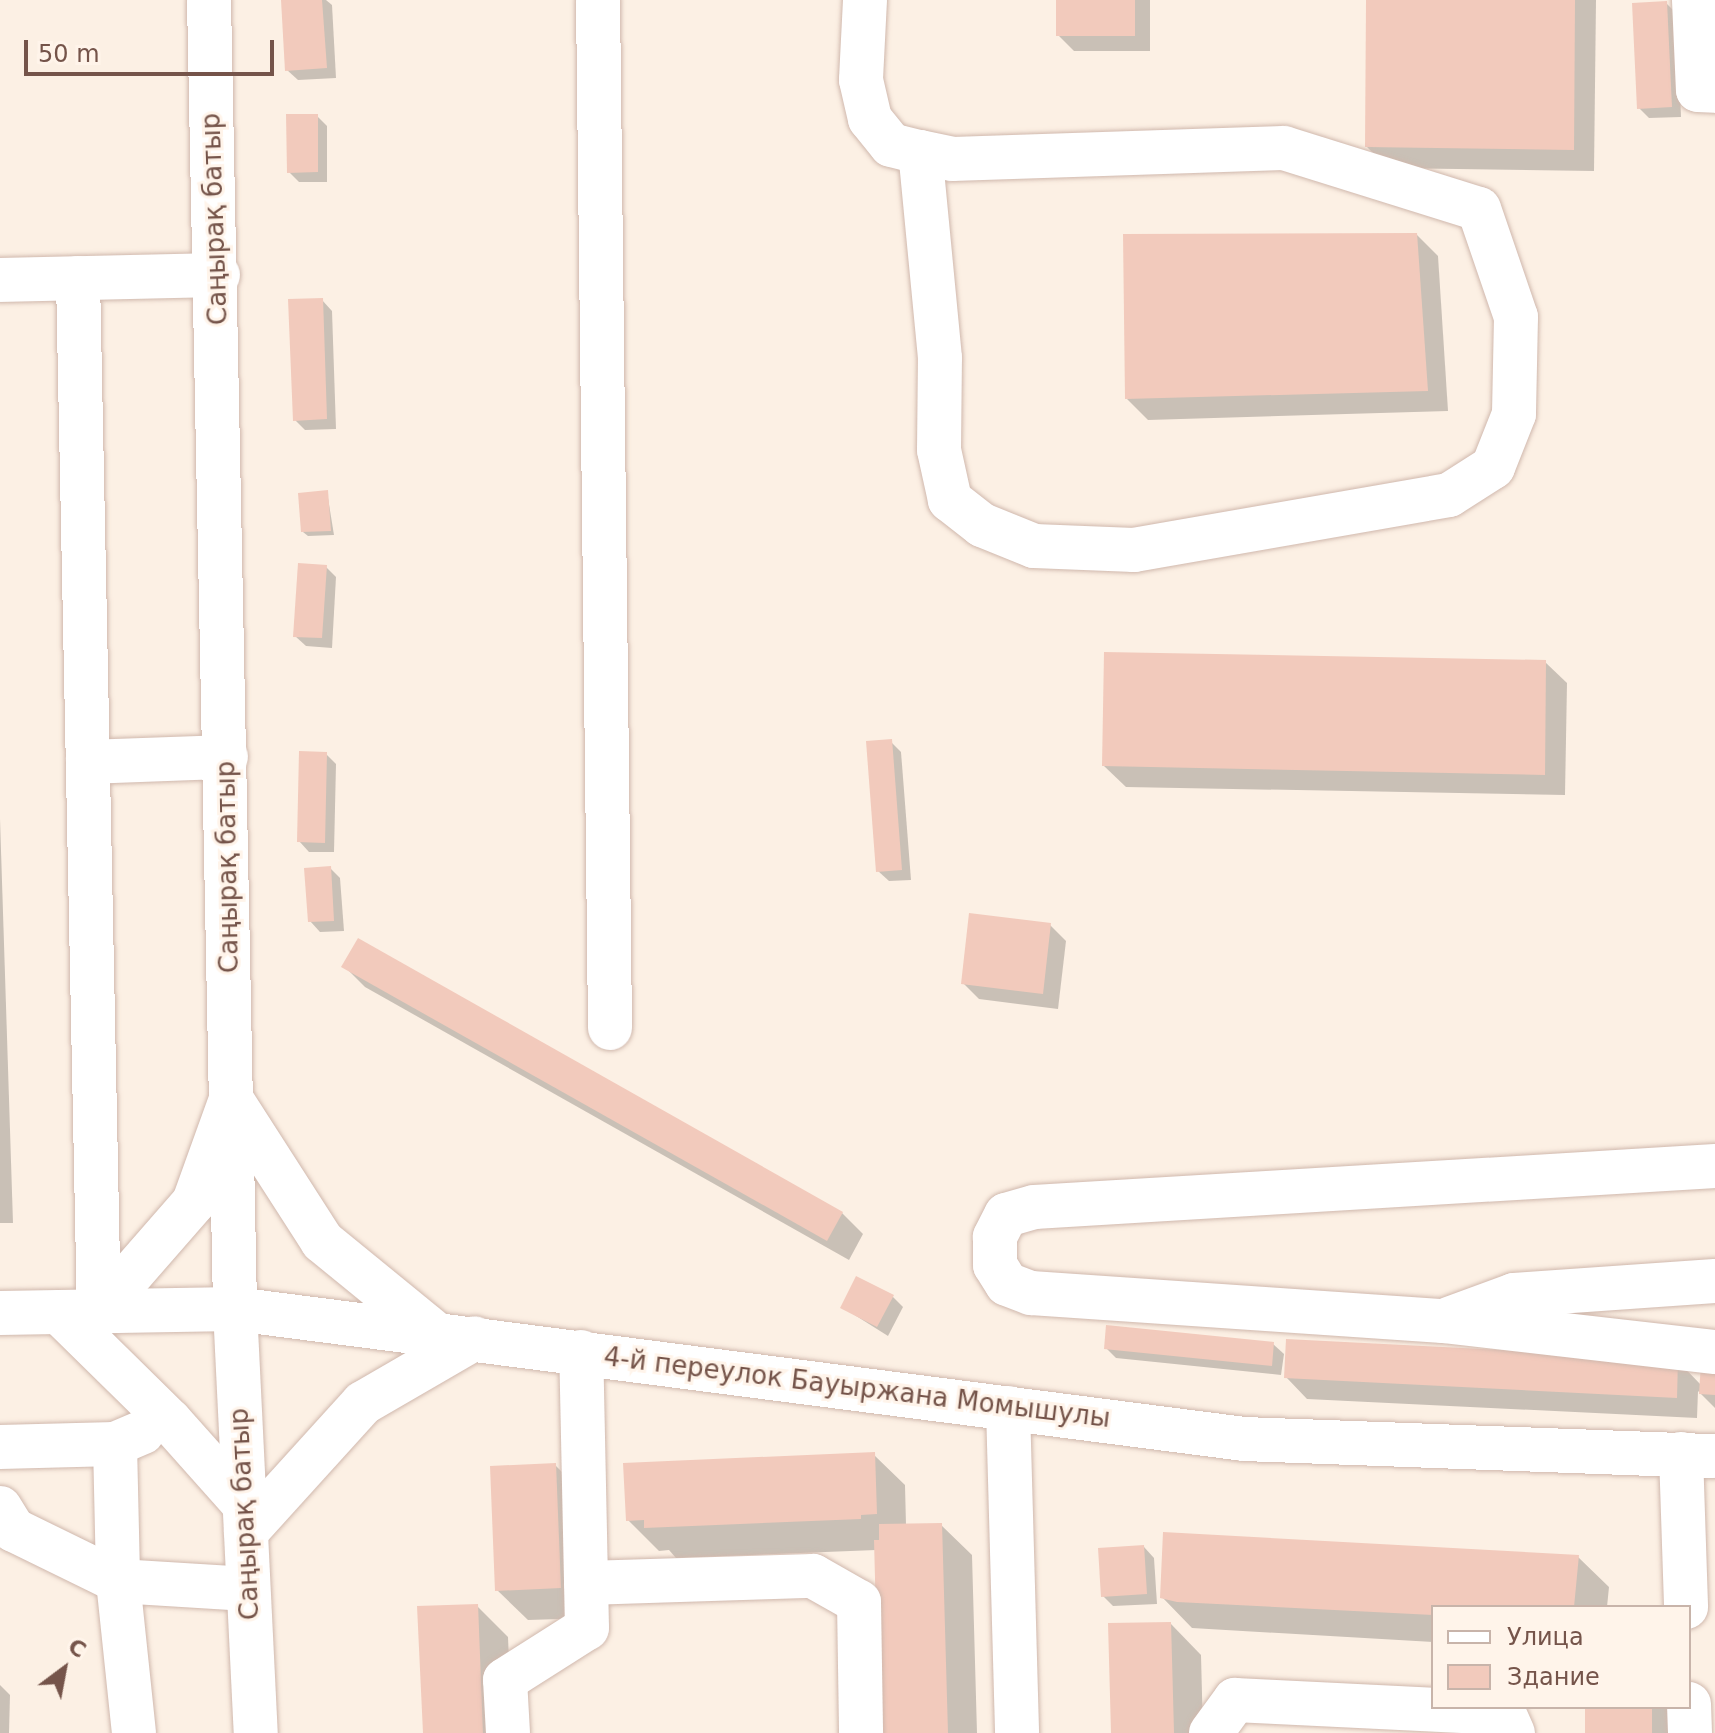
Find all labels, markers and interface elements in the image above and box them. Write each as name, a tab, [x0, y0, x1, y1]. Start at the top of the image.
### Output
scale bar	[28, 24, 278, 74]
text: 50 m	[38, 40, 100, 68]
street label: Саңырақ батыр	[196, 112, 234, 326]
street label: Саңырақ батыр	[211, 761, 245, 973]
street label: 4-й переулок Бауыржана Момышулы	[602, 1341, 1112, 1435]
street label: Саңырақ батыр	[224, 1407, 266, 1621]
legend	[1431, 1605, 1691, 1709]
text: Улица	[1507, 1623, 1584, 1651]
north arrow	[24, 1629, 104, 1709]
text: С	[64, 1633, 90, 1663]
text: Здание	[1507, 1663, 1600, 1691]

